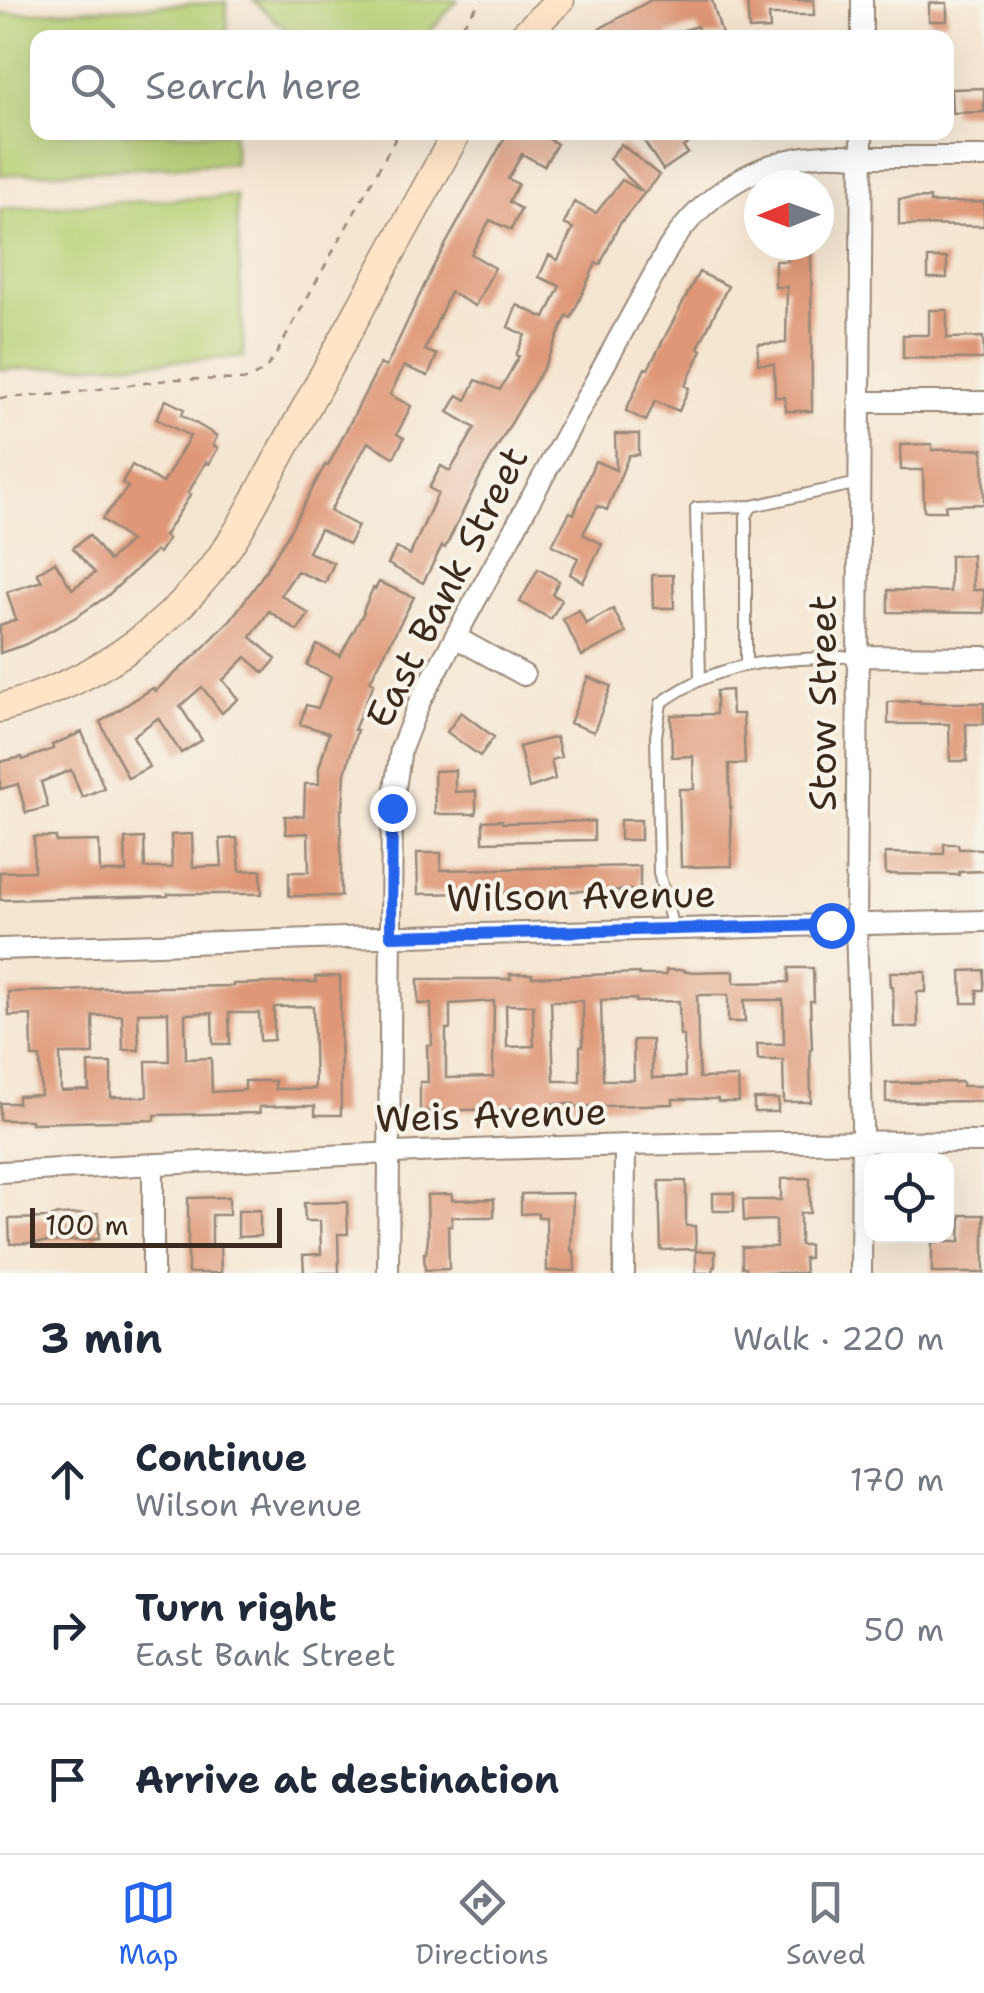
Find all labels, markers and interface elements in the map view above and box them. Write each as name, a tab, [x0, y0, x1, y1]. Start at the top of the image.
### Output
search box	[30, 30, 954, 140]
icon: search	[65, 58, 120, 113]
text: Search here	[145, 60, 362, 111]
north arrow	[744, 170, 834, 260]
street label: East Bank Street	[354, 437, 540, 736]
street label: Stow Street	[797, 595, 848, 811]
route end	[370, 786, 416, 832]
street label: Wilson Avenue	[446, 868, 716, 923]
route start	[809, 903, 855, 949]
street label: Weis Avenue	[374, 1085, 608, 1144]
map controls	[864, 1153, 954, 1243]
button: locate	[864, 1153, 954, 1243]
scale bar	[30, 1203, 282, 1248]
text: 100 m	[45, 1206, 129, 1244]
text: 3 min	[40, 1310, 162, 1366]
text: Walk · 220 m	[733, 1317, 944, 1360]
text: Continue	[135, 1432, 307, 1483]
icon: ahead	[40, 1452, 95, 1507]
text: 170 m	[850, 1458, 944, 1501]
text: Wilson Avenue	[135, 1483, 362, 1526]
text: Turn right	[135, 1582, 337, 1633]
icon: right	[40, 1602, 95, 1657]
text: 50 m	[864, 1608, 944, 1651]
text: East Bank Street	[135, 1633, 396, 1676]
icon: arrive	[40, 1752, 95, 1807]
text: Arrive at destination	[135, 1754, 559, 1805]
tab: Map	[119, 1875, 178, 1973]
tab: Directions	[415, 1875, 549, 1973]
tab: Saved	[786, 1875, 865, 1973]

